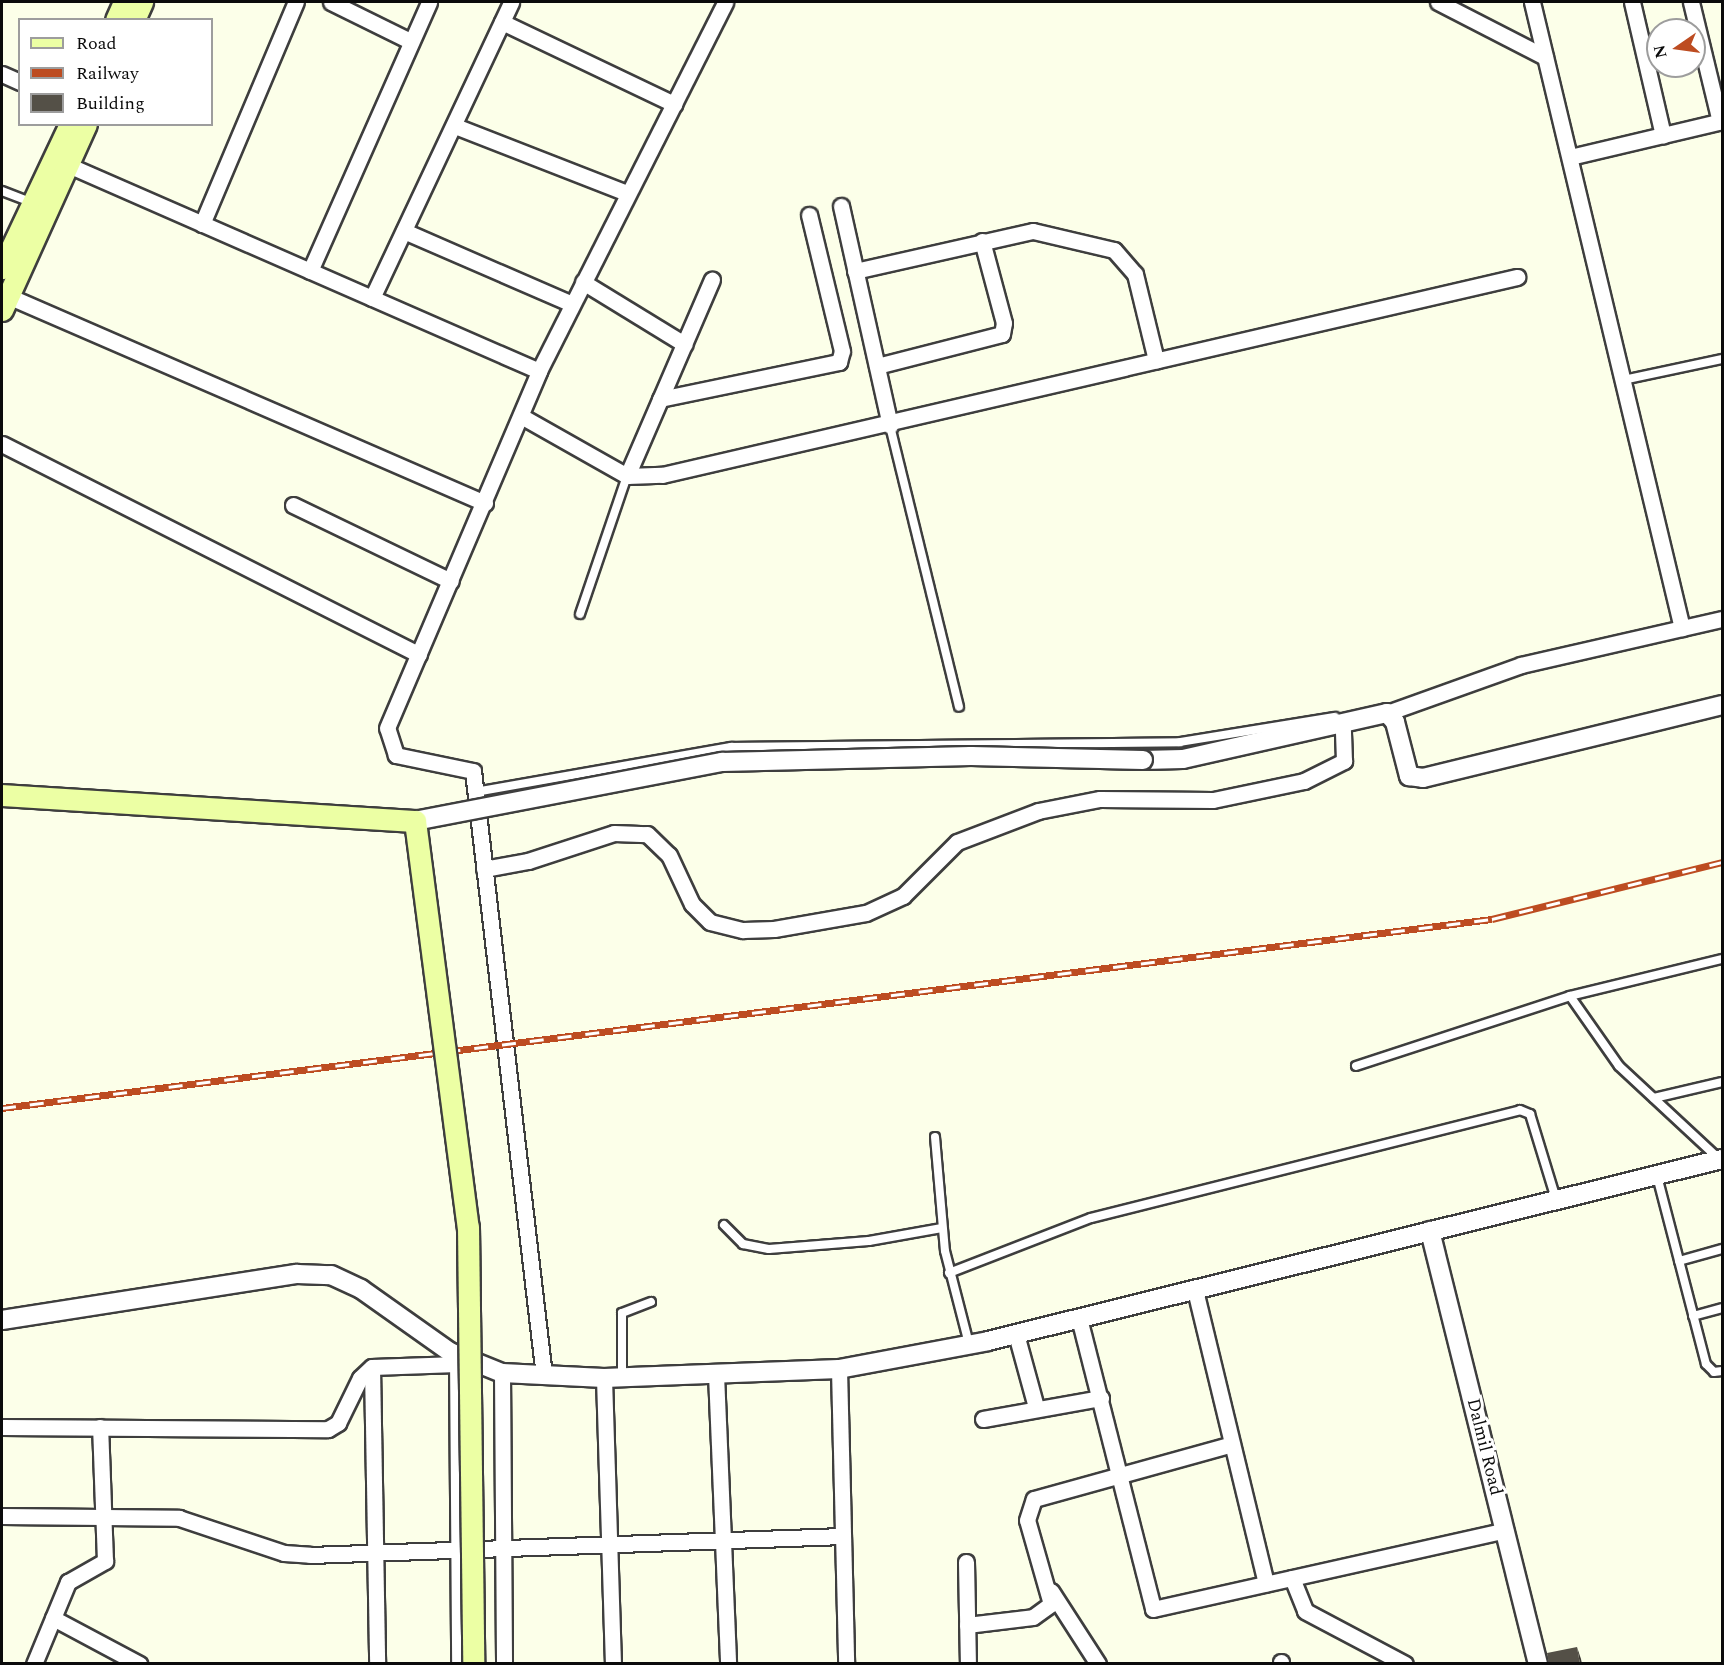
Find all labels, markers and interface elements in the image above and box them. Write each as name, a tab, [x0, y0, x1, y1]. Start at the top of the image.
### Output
legend	[18, 18, 213, 126]
north arrow	[1646, 18, 1706, 78]
text: Road	[76, 30, 117, 57]
text: N	[1647, 43, 1674, 61]
text: Railway	[76, 60, 139, 87]
text: Building	[76, 90, 145, 117]
street label: Dalmil Road	[1462, 1396, 1506, 1498]

